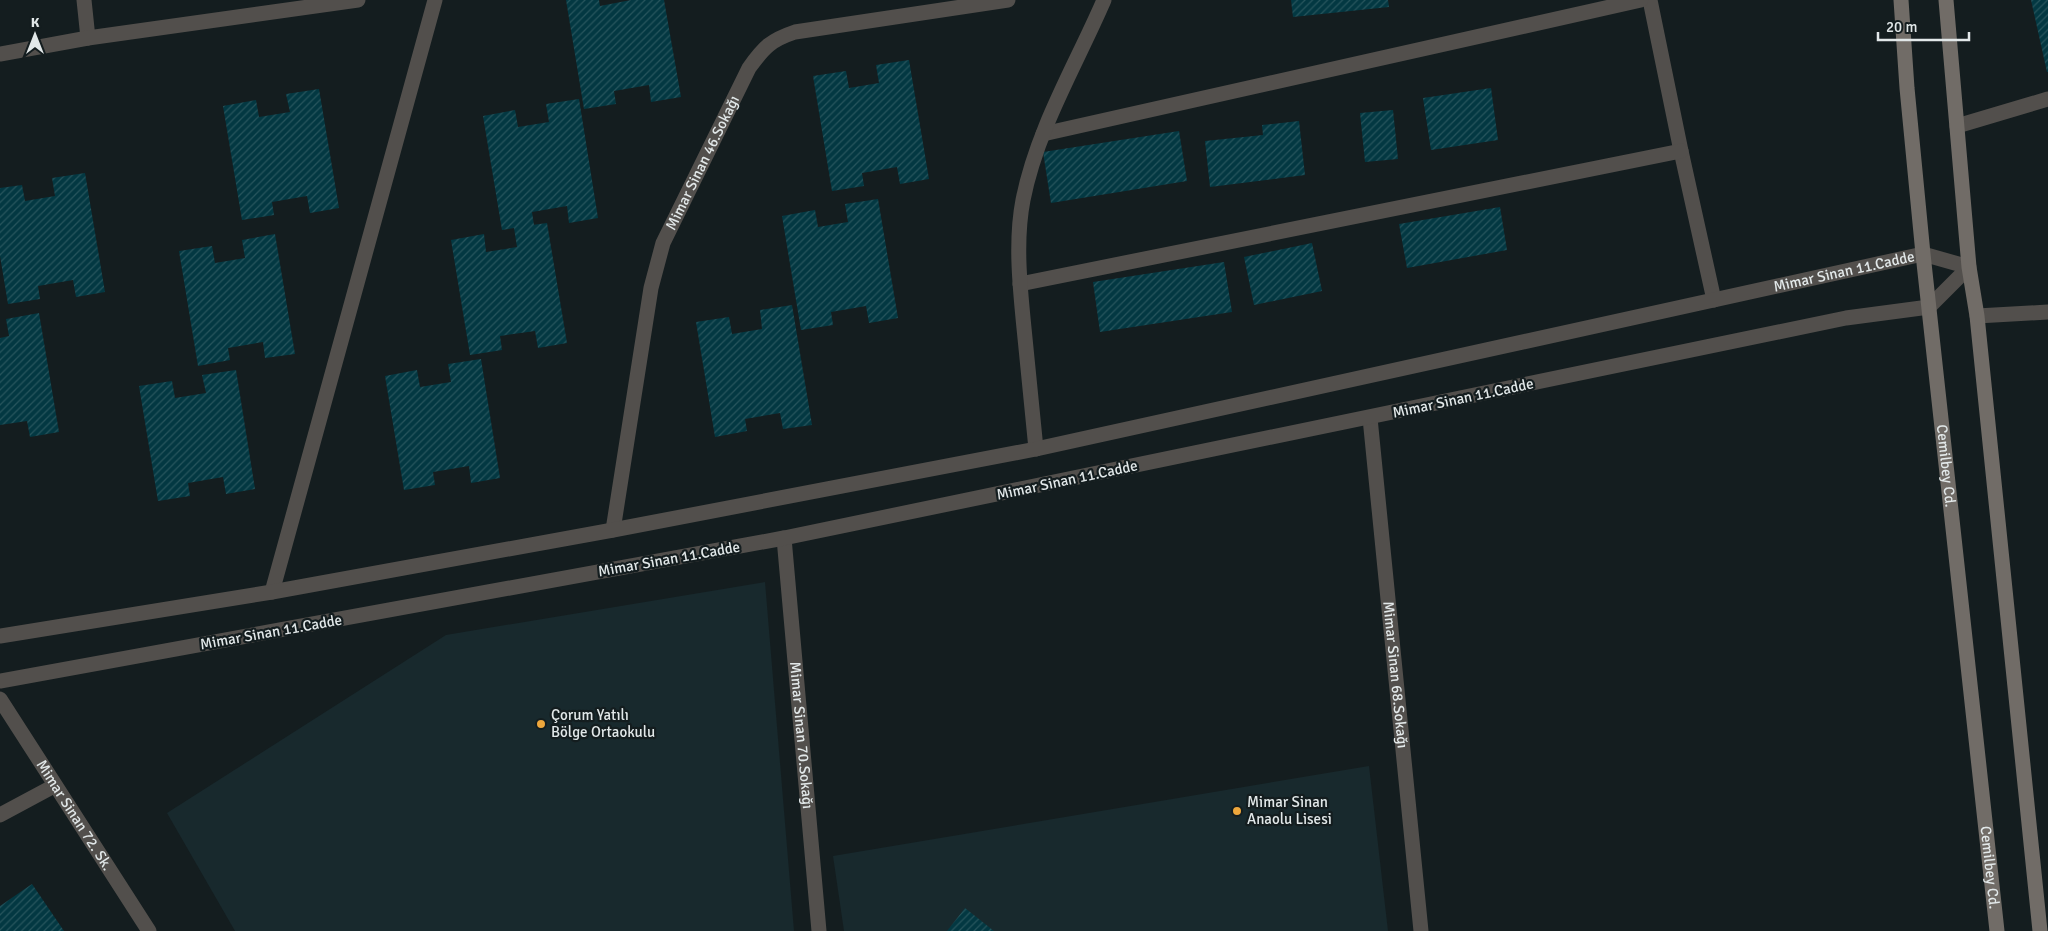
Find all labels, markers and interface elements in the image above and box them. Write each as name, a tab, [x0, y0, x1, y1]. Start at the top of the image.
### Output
north arrow	[10, 10, 60, 60]
scale bar	[1878, 10, 1969, 42]
text: K	[31, 14, 40, 31]
text: 20 m	[1886, 18, 1917, 36]
street label: Mimar Sinan 46.Sokağı	[662, 92, 743, 233]
street label: Mimar Sinan 11.Cadde	[1772, 247, 1916, 296]
street label: Mimar Sinan 11.Cadde	[1391, 374, 1535, 422]
street label: Cemilbey Cd.	[1933, 423, 1960, 508]
street label: Mimar Sinan 11.Cadde	[995, 456, 1139, 504]
street label: Mimar Sinan 11.Cadde	[597, 538, 741, 580]
street label: Mimar Sinan 68.Sokağı	[1379, 600, 1412, 749]
street label: Mimar Sinan 11.Cadde	[199, 611, 343, 653]
street label: Mimar Sinan 70.Sokağı	[786, 661, 817, 810]
place label: Çorum Yatılı Bölge Ortaokulu	[551, 706, 655, 741]
marker: Çorum Yatılı Bölge Ortaokulu	[535, 718, 547, 730]
street label: Mimar Sinan 72. Sk.	[33, 757, 117, 874]
place label: Mimar Sinan Anaolu Lisesi	[1247, 793, 1332, 828]
marker: Mimar Sinan Anaolu Lisesi	[1231, 805, 1243, 817]
street label: Cemilbey Cd.	[1977, 825, 2004, 910]

